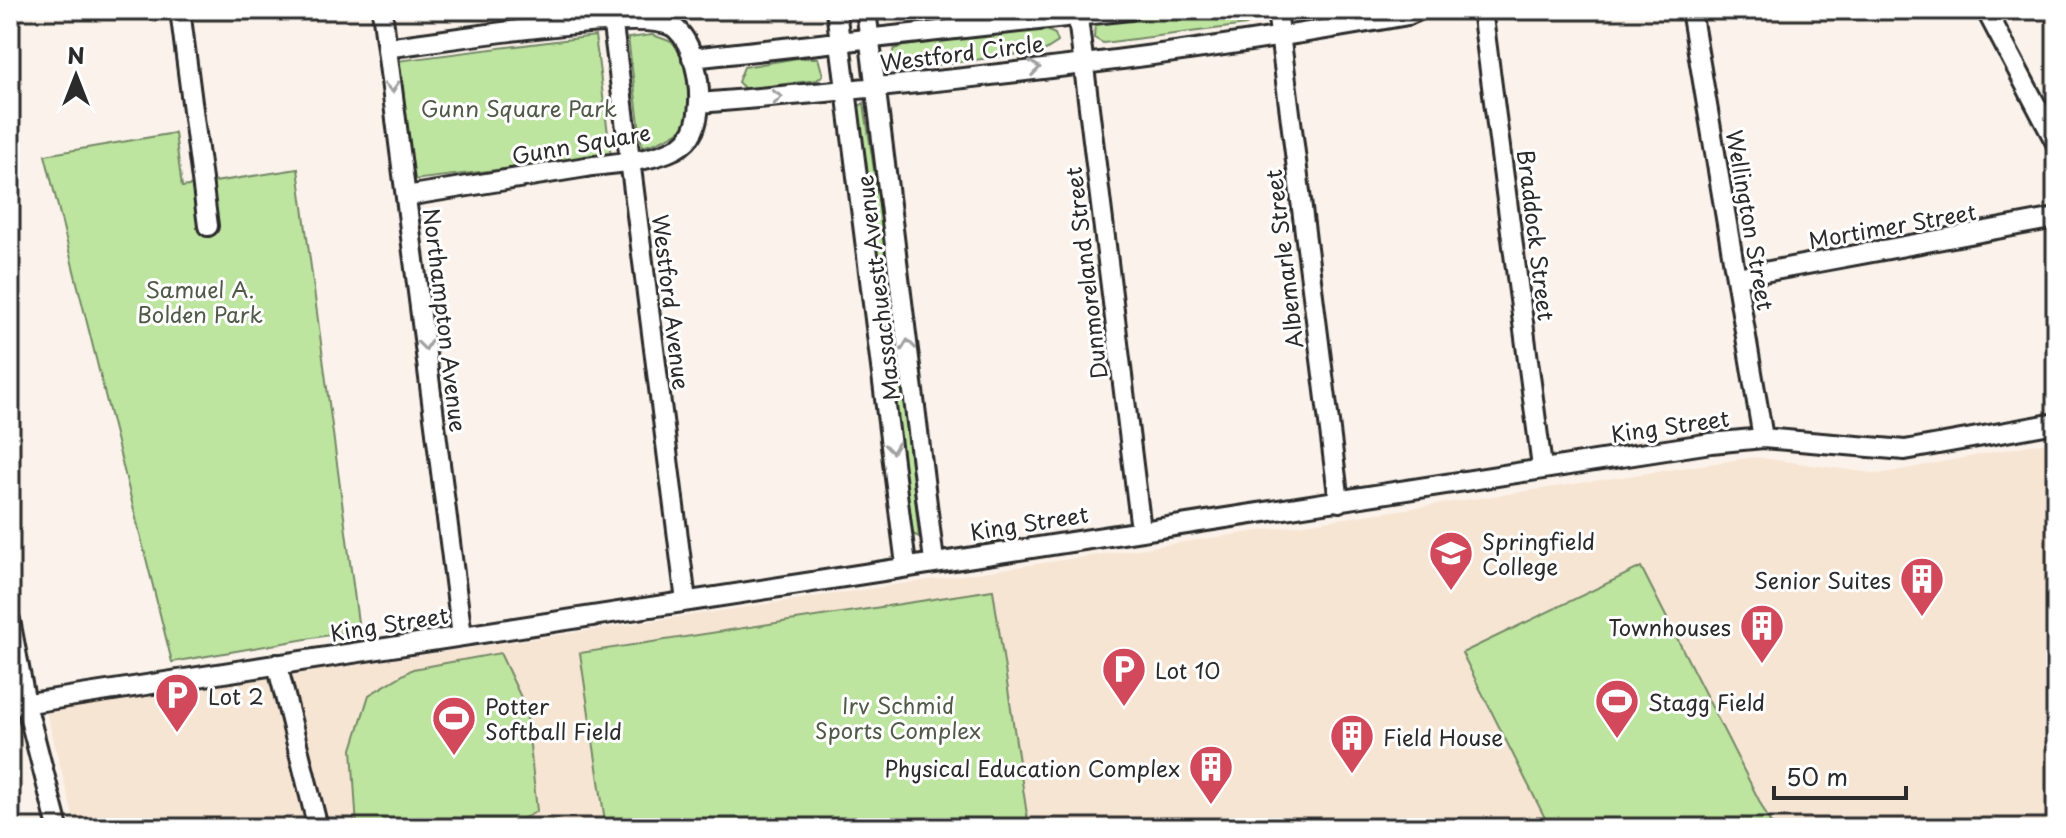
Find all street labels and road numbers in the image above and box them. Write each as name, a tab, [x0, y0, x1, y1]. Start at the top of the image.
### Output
street label: Westford Circle	[878, 26, 1046, 78]
street label: Gunn Square	[509, 115, 653, 171]
street label: Wellington Street	[1719, 127, 1783, 313]
street label: Braddock Street	[1510, 147, 1564, 323]
street label: Dunmoreland Street	[1056, 165, 1114, 381]
street label: Albemarle Street	[1256, 168, 1310, 350]
street label: Massachuestt Avenue	[847, 173, 907, 403]
street label: Mortimer Street	[1806, 194, 1978, 256]
street label: Northampton Avenue	[416, 206, 476, 434]
street label: Westford Avenue	[645, 212, 699, 392]
street label: King Street	[1609, 400, 1731, 450]
street label: King Street	[968, 496, 1090, 548]
street label: King Street	[328, 597, 450, 649]

